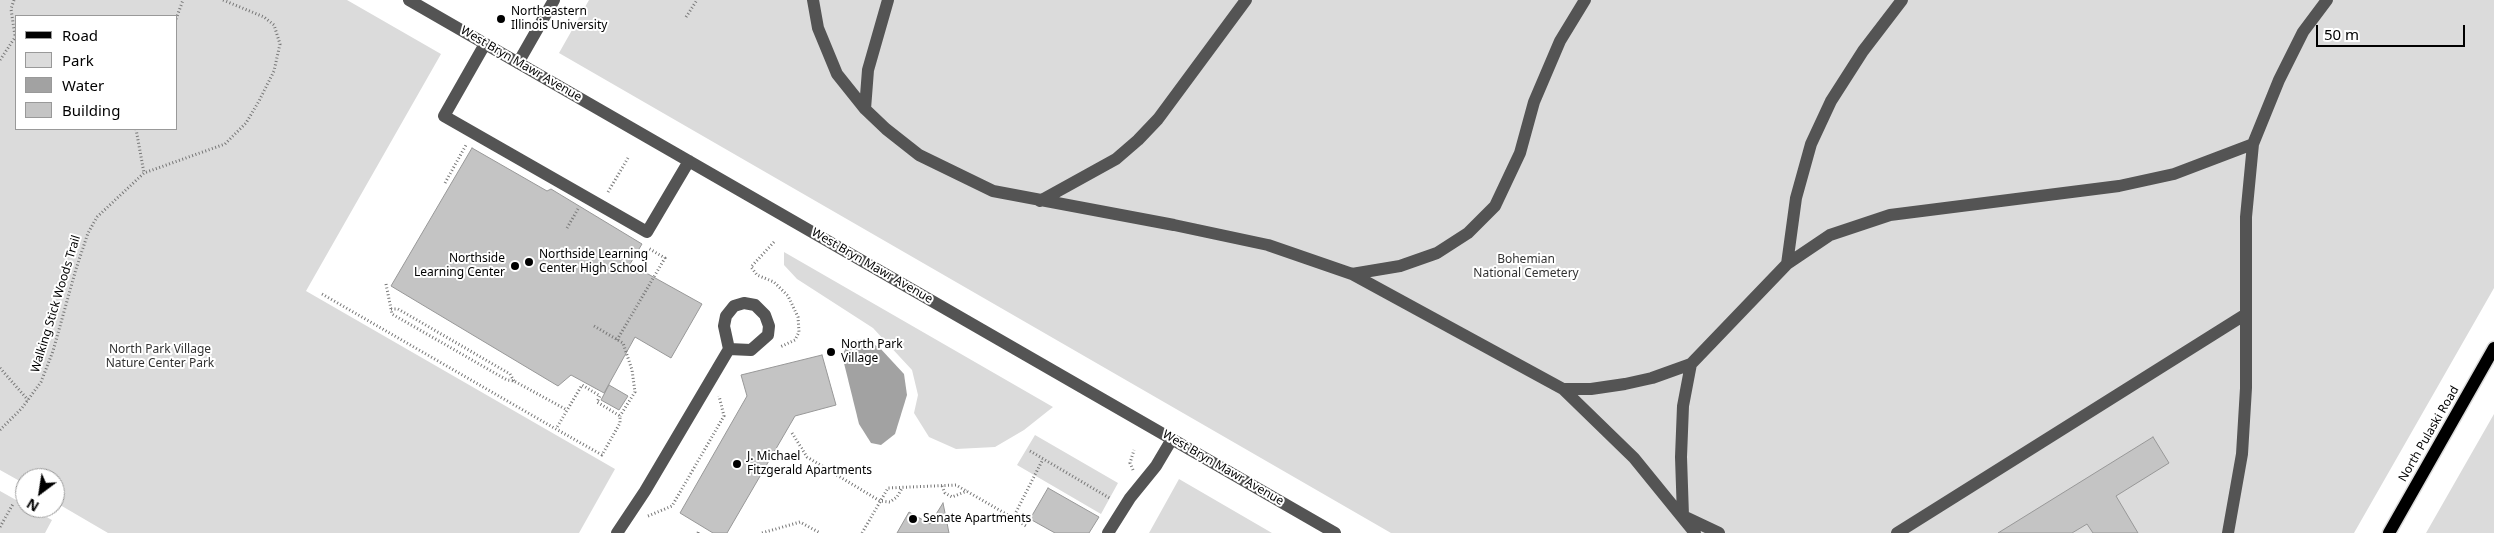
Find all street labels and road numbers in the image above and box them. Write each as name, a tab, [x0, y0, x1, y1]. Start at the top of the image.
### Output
street label: West Bryn Mawr Avenue	[458, 23, 584, 105]
street label: West Bryn Mawr Avenue	[809, 225, 935, 307]
street label: Walking Stick Woods Trail	[28, 234, 84, 374]
street label: North Pulaski Road	[2396, 384, 2462, 484]
street label: West Bryn Mawr Avenue	[1160, 427, 1286, 509]

